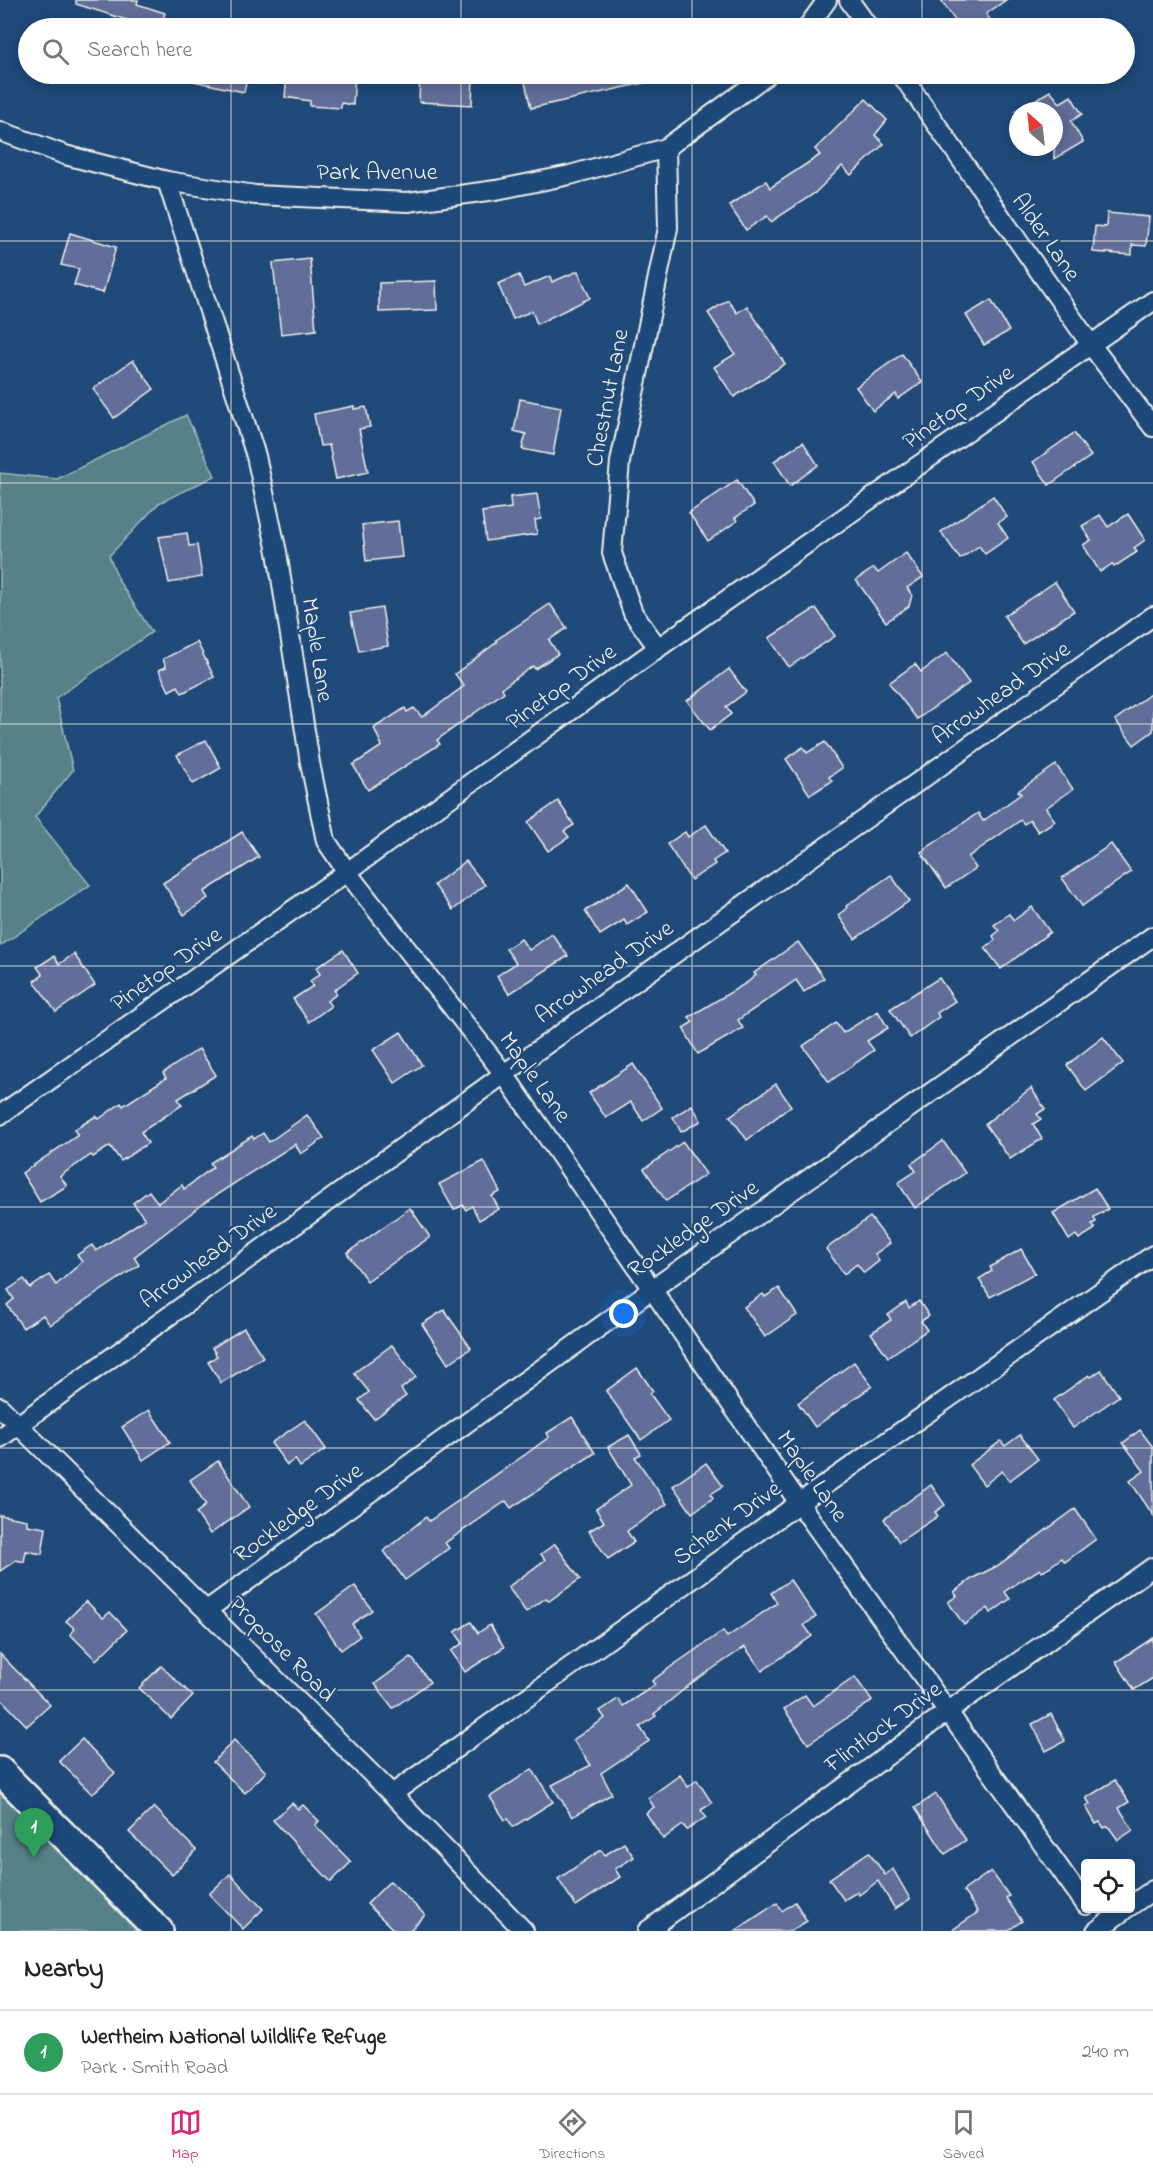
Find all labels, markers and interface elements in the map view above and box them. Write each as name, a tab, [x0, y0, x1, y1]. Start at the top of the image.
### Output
search box	[18, 18, 1135, 84]
icon: search	[39, 35, 72, 68]
text: Search here	[87, 35, 192, 67]
north arrow	[1009, 102, 1063, 156]
street label: Park Avenue	[316, 156, 438, 191]
street label: Alder Lane	[1002, 187, 1088, 290]
street label: Chestnut Lane	[579, 326, 640, 470]
street label: Pinetop Drive	[896, 357, 1022, 459]
street label: Maple Lane	[290, 595, 342, 705]
street label: Arrowhead Drive	[926, 633, 1079, 755]
street label: Pinetop Drive	[500, 636, 625, 740]
street label: Arrowhead Drive	[529, 912, 682, 1034]
street label: Pinetop Drive	[104, 919, 230, 1021]
street label: Maple Lane	[489, 1025, 579, 1131]
street label: Rockledge Drive	[621, 1172, 767, 1288]
street label: Arrowhead Drive	[133, 1195, 285, 1319]
your location	[609, 1299, 638, 1328]
street label: Maple Lane	[767, 1424, 856, 1530]
street label: Rockledge Drive	[227, 1455, 371, 1573]
street label: Schenk Drive	[666, 1472, 790, 1575]
street label: Propose Road	[219, 1588, 343, 1712]
street label: Flintlock Drive	[817, 1673, 950, 1783]
pin: 1	[15, 1808, 54, 1858]
map controls	[1081, 1859, 1135, 1913]
button: locate	[1081, 1859, 1135, 1913]
text: Nearby	[24, 1951, 103, 1989]
text: Wertheim National Wildlife Refuge	[81, 2022, 386, 2054]
text: 1	[40, 2038, 47, 2067]
text: 240 m	[1082, 2038, 1129, 2067]
text: Park · Smith Road	[81, 2054, 228, 2083]
tab: Map	[169, 2106, 202, 2166]
tab: Directions	[539, 2106, 605, 2166]
tab: Saved	[943, 2106, 984, 2166]

